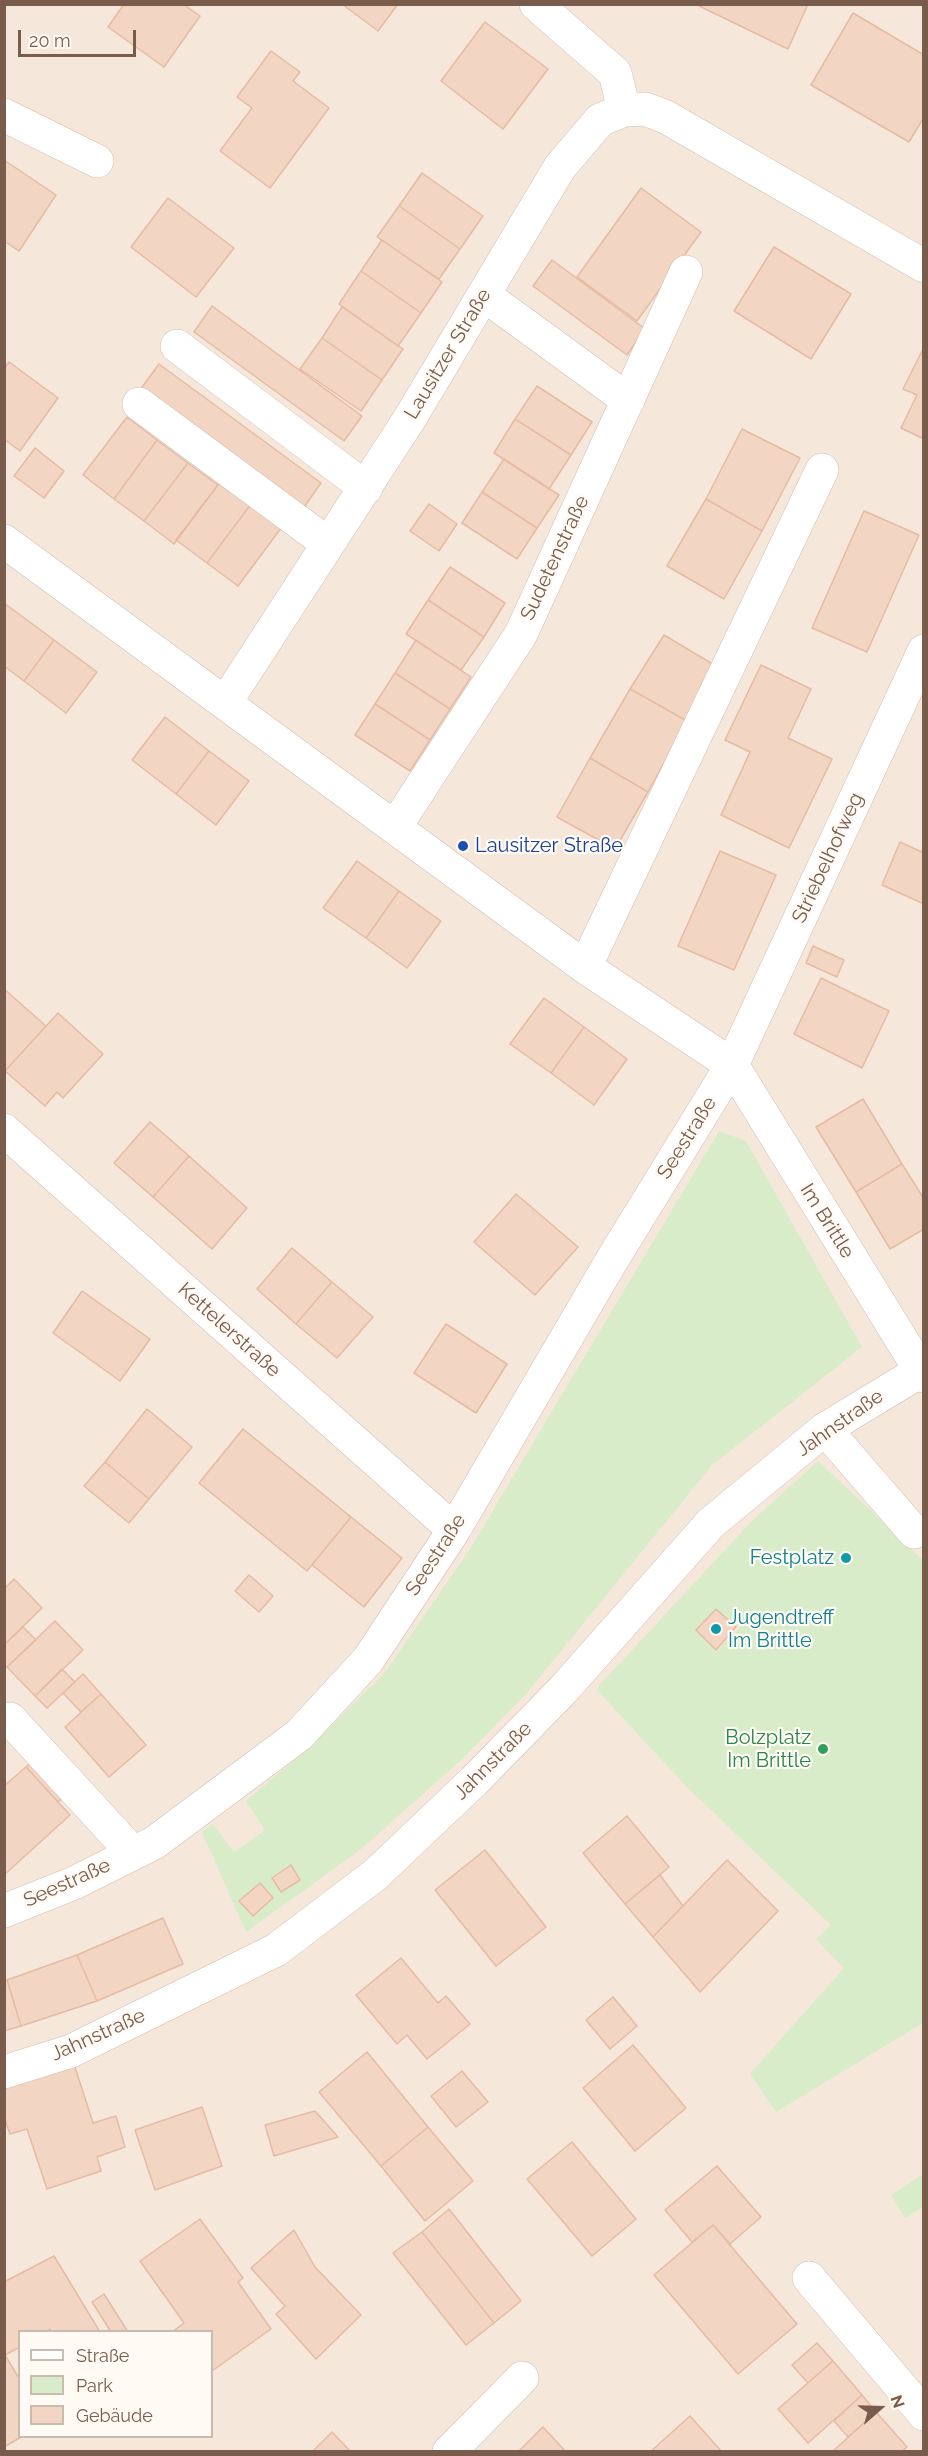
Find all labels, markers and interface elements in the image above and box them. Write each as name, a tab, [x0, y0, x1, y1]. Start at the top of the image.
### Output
scale bar	[21, 18, 140, 56]
text: 20 m	[29, 30, 71, 51]
street label: Lausitzer Straße	[400, 284, 496, 424]
street label: Sudetenstraße	[516, 492, 594, 624]
street label: Striebelhofweg	[787, 789, 869, 927]
place label: Lausitzer Straße	[475, 834, 623, 858]
marker: Lausitzer Straße	[456, 839, 470, 853]
street label: Seestraße	[652, 1092, 722, 1184]
street label: Im Brittle	[795, 1179, 859, 1263]
street label: Kettelerstraße	[173, 1278, 285, 1382]
street label: Jahnstraße	[792, 1384, 888, 1462]
street label: Seestraße	[401, 1510, 471, 1600]
place label: Festplatz	[750, 1546, 834, 1570]
marker: Festplatz	[839, 1551, 853, 1565]
place label: Jugendtreff Im Brittle	[728, 1606, 834, 1653]
marker: Jugendtreff Im Brittle	[709, 1622, 723, 1636]
street label: Jahnstraße	[449, 1717, 537, 1805]
place label: Bolzplatz Im Brittle	[725, 1726, 811, 1773]
marker: Bolzplatz Im Brittle	[816, 1742, 830, 1756]
street label: Seestraße	[20, 1853, 114, 1913]
street label: Jahnstraße	[47, 2004, 149, 2066]
legend	[18, 2330, 213, 2438]
text: Straße	[76, 2345, 129, 2366]
text: Park	[76, 2375, 113, 2396]
north arrow	[850, 2378, 910, 2438]
text: N	[886, 2393, 908, 2411]
text: Gebäude	[76, 2405, 153, 2426]

